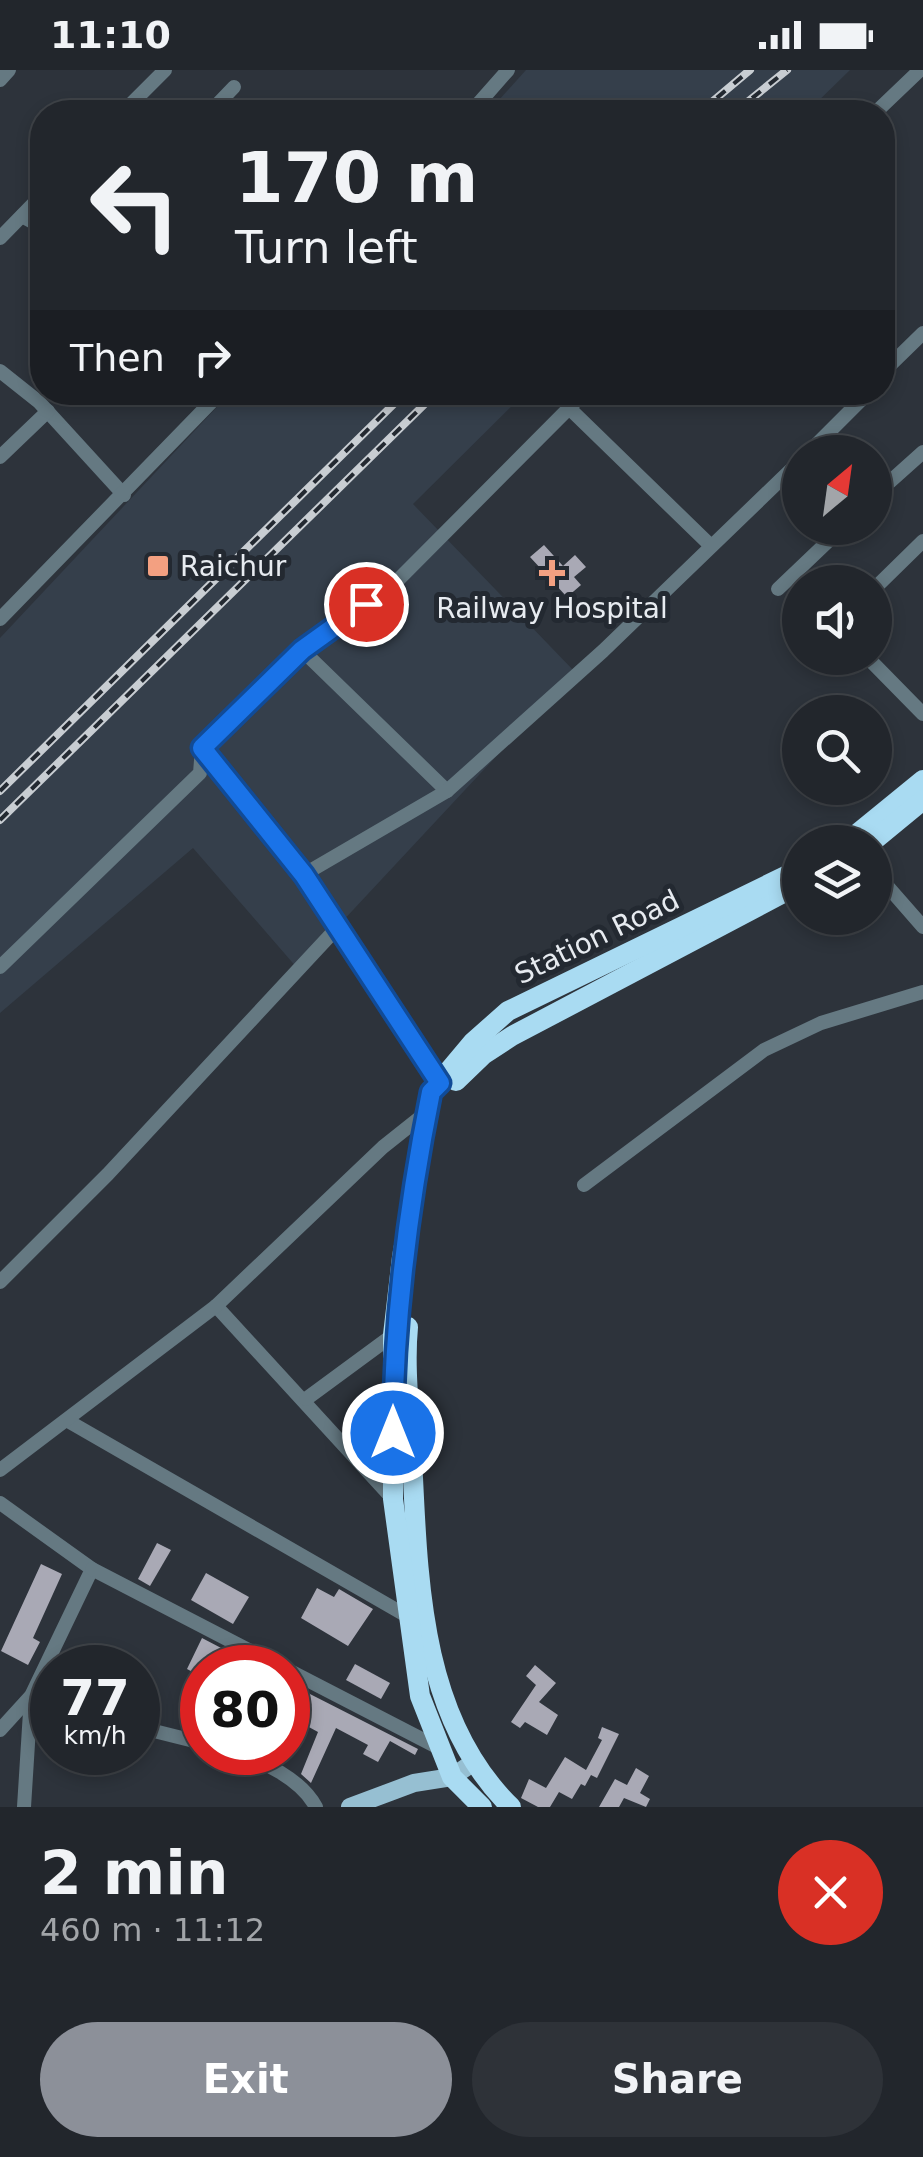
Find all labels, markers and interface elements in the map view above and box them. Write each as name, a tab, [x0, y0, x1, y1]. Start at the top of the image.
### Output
text: 11:10	[50, 13, 171, 57]
text: 170 m	[235, 137, 478, 219]
icon: left	[70, 140, 200, 270]
text: Turn left	[235, 221, 418, 274]
icon: right	[185, 330, 240, 385]
text: Then	[70, 336, 165, 380]
north arrow	[782, 435, 892, 545]
map controls	[782, 435, 892, 935]
place label: Raichur	[180, 550, 287, 583]
marker: Raichur	[145, 553, 171, 579]
marker: Railway Hospital	[539, 560, 565, 586]
pin	[324, 562, 409, 647]
button: sound	[782, 565, 892, 675]
icon: arrive	[339, 577, 394, 632]
place label: Railway Hospital	[436, 592, 668, 625]
button: search	[782, 695, 892, 805]
button: layers	[782, 825, 892, 935]
street label: Station Road	[509, 883, 685, 991]
position arrow	[341, 1381, 445, 1485]
speed limit sign: 80	[180, 1645, 310, 1775]
text: 77	[60, 1669, 130, 1727]
text: km/h	[63, 1721, 127, 1750]
text: 2 min	[40, 1838, 228, 1908]
button: close	[778, 1840, 883, 1945]
text: 460 m · 11:12	[40, 1911, 265, 1949]
button: Exit	[40, 2022, 452, 2137]
button: Share	[472, 2022, 883, 2137]

